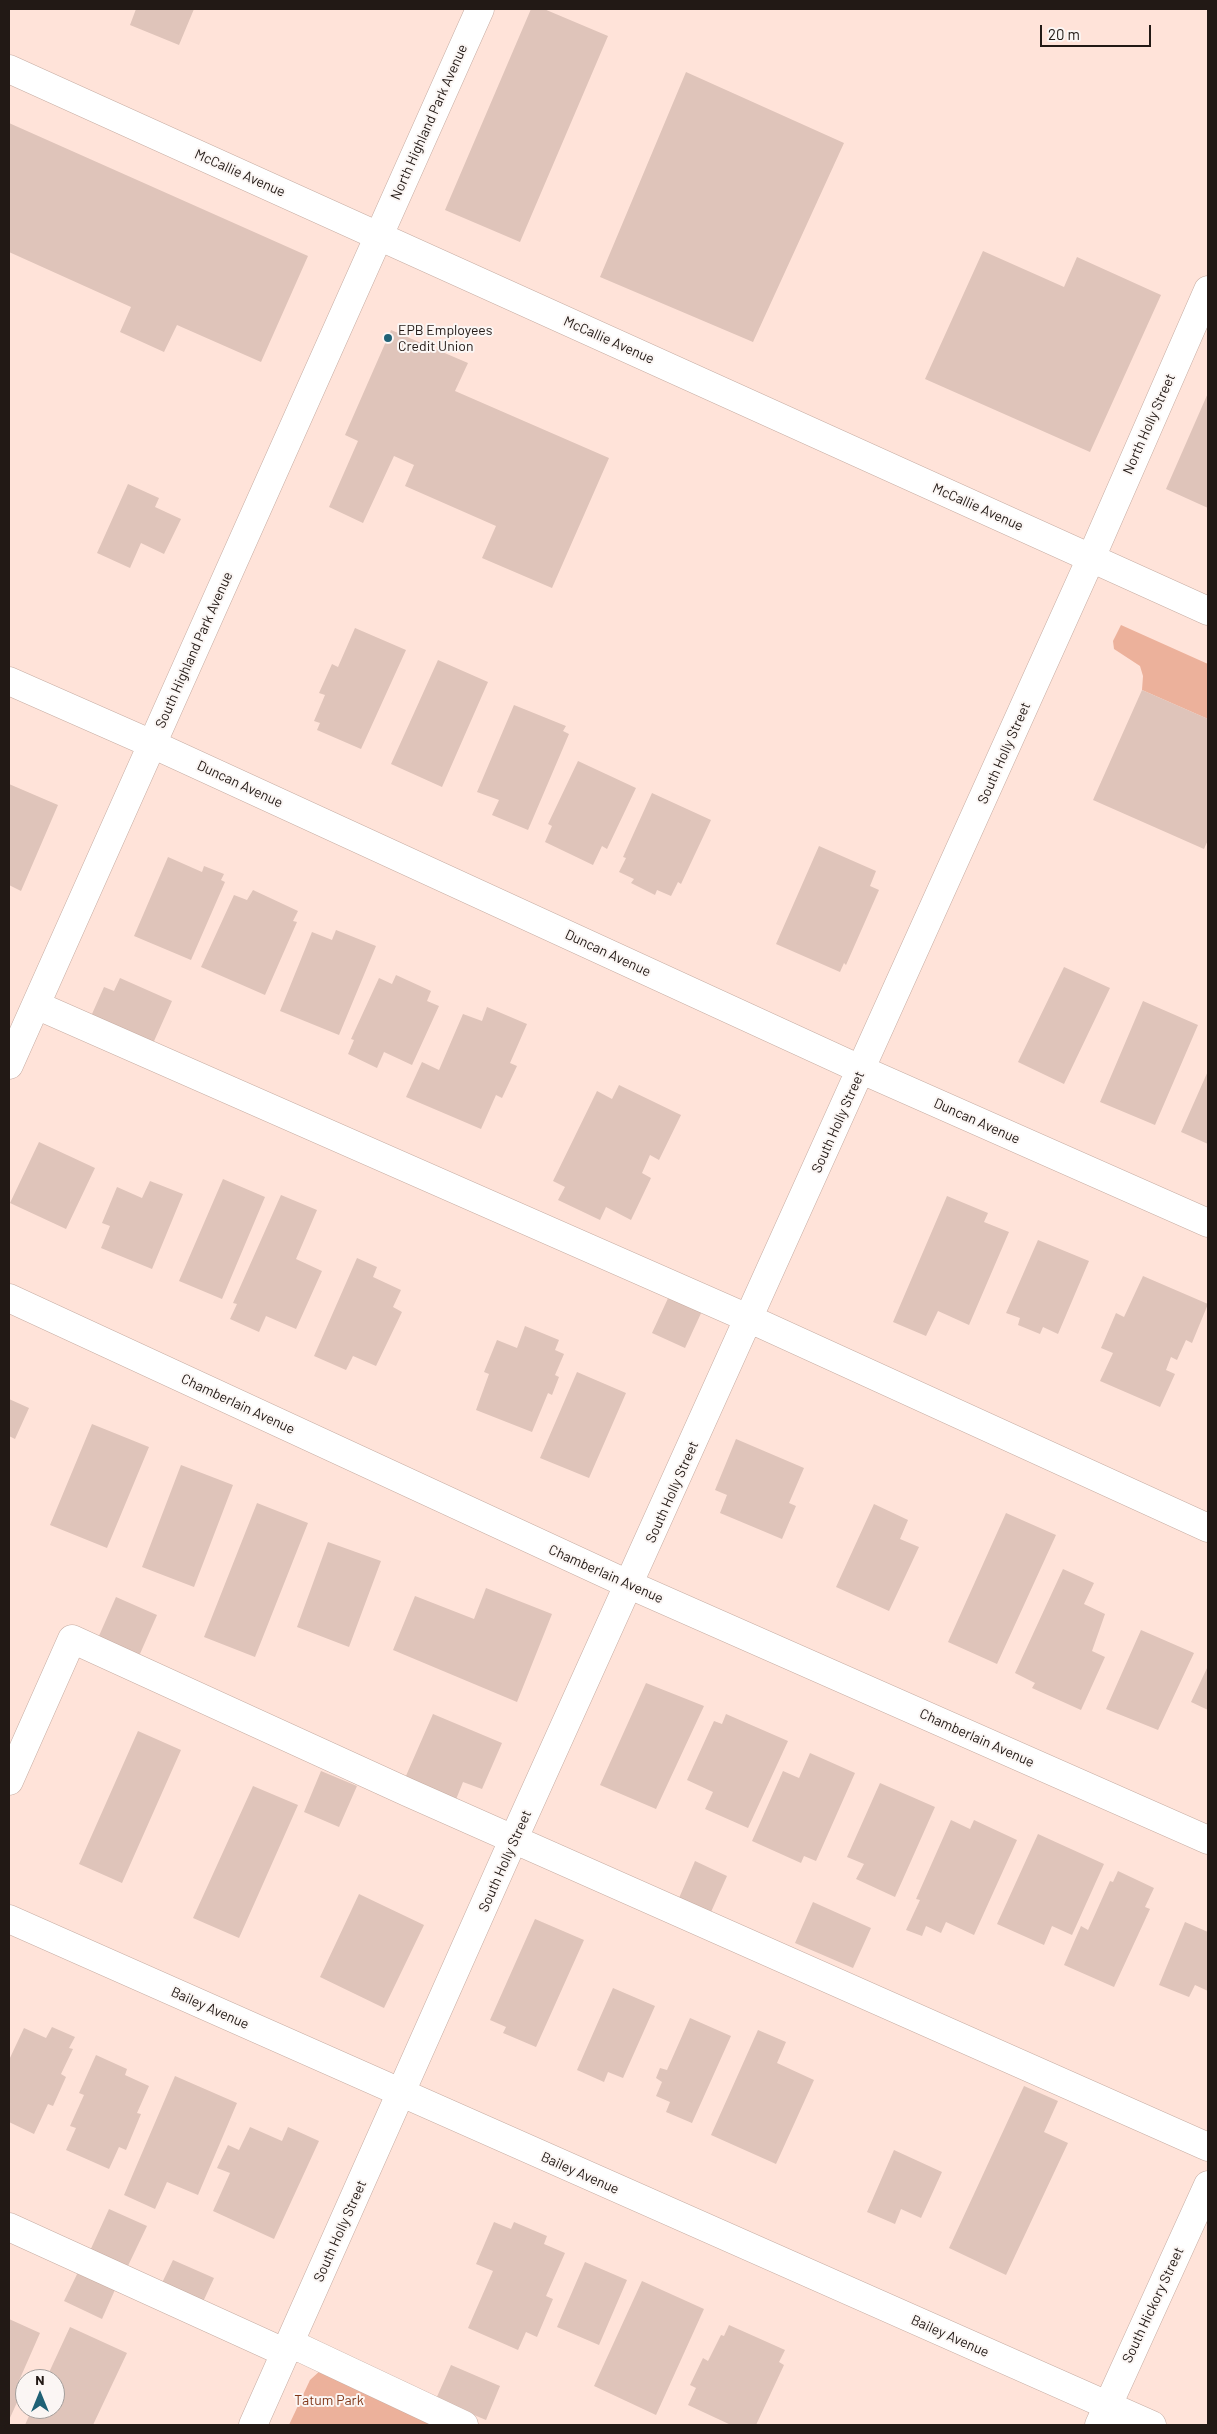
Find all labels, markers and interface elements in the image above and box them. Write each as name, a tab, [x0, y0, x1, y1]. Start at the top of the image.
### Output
scale bar	[1042, 15, 1153, 47]
text: 20 m	[1048, 25, 1080, 43]
street label: North Highland Park Avenue	[387, 42, 471, 202]
street label: McCallie Avenue	[192, 145, 288, 201]
street label: McCallie Avenue	[561, 312, 657, 368]
place label: EPB Employees Credit Union	[398, 322, 492, 354]
marker: EPB Employees Credit Union	[382, 332, 394, 344]
street label: North Holly Street	[1119, 371, 1179, 477]
street label: McCallie Avenue	[930, 479, 1026, 535]
street label: South Highland Park Avenue	[152, 569, 236, 731]
street label: South Holly Street	[974, 700, 1034, 806]
street label: Duncan Avenue	[194, 757, 286, 811]
street label: Duncan Avenue	[562, 926, 654, 980]
street label: South Holly Street	[808, 1069, 868, 1175]
street label: Duncan Avenue	[931, 1094, 1023, 1148]
street label: Chamberlain Avenue	[178, 1370, 298, 1438]
street label: South Holly Street	[642, 1439, 702, 1545]
street label: Chamberlain Avenue	[546, 1541, 666, 1607]
street label: Chamberlain Avenue	[917, 1705, 1037, 1771]
street label: South Holly Street	[475, 1808, 535, 1914]
street label: Bailey Avenue	[168, 1983, 252, 2033]
street label: Bailey Avenue	[538, 2148, 622, 2198]
street label: South Holly Street	[310, 2178, 370, 2284]
street label: South Hickory Street	[1119, 2244, 1187, 2366]
street label: Bailey Avenue	[908, 2311, 992, 2361]
north arrow	[15, 2369, 65, 2419]
text: N	[35, 2371, 45, 2388]
park label: Tatum Park	[294, 2392, 364, 2408]

